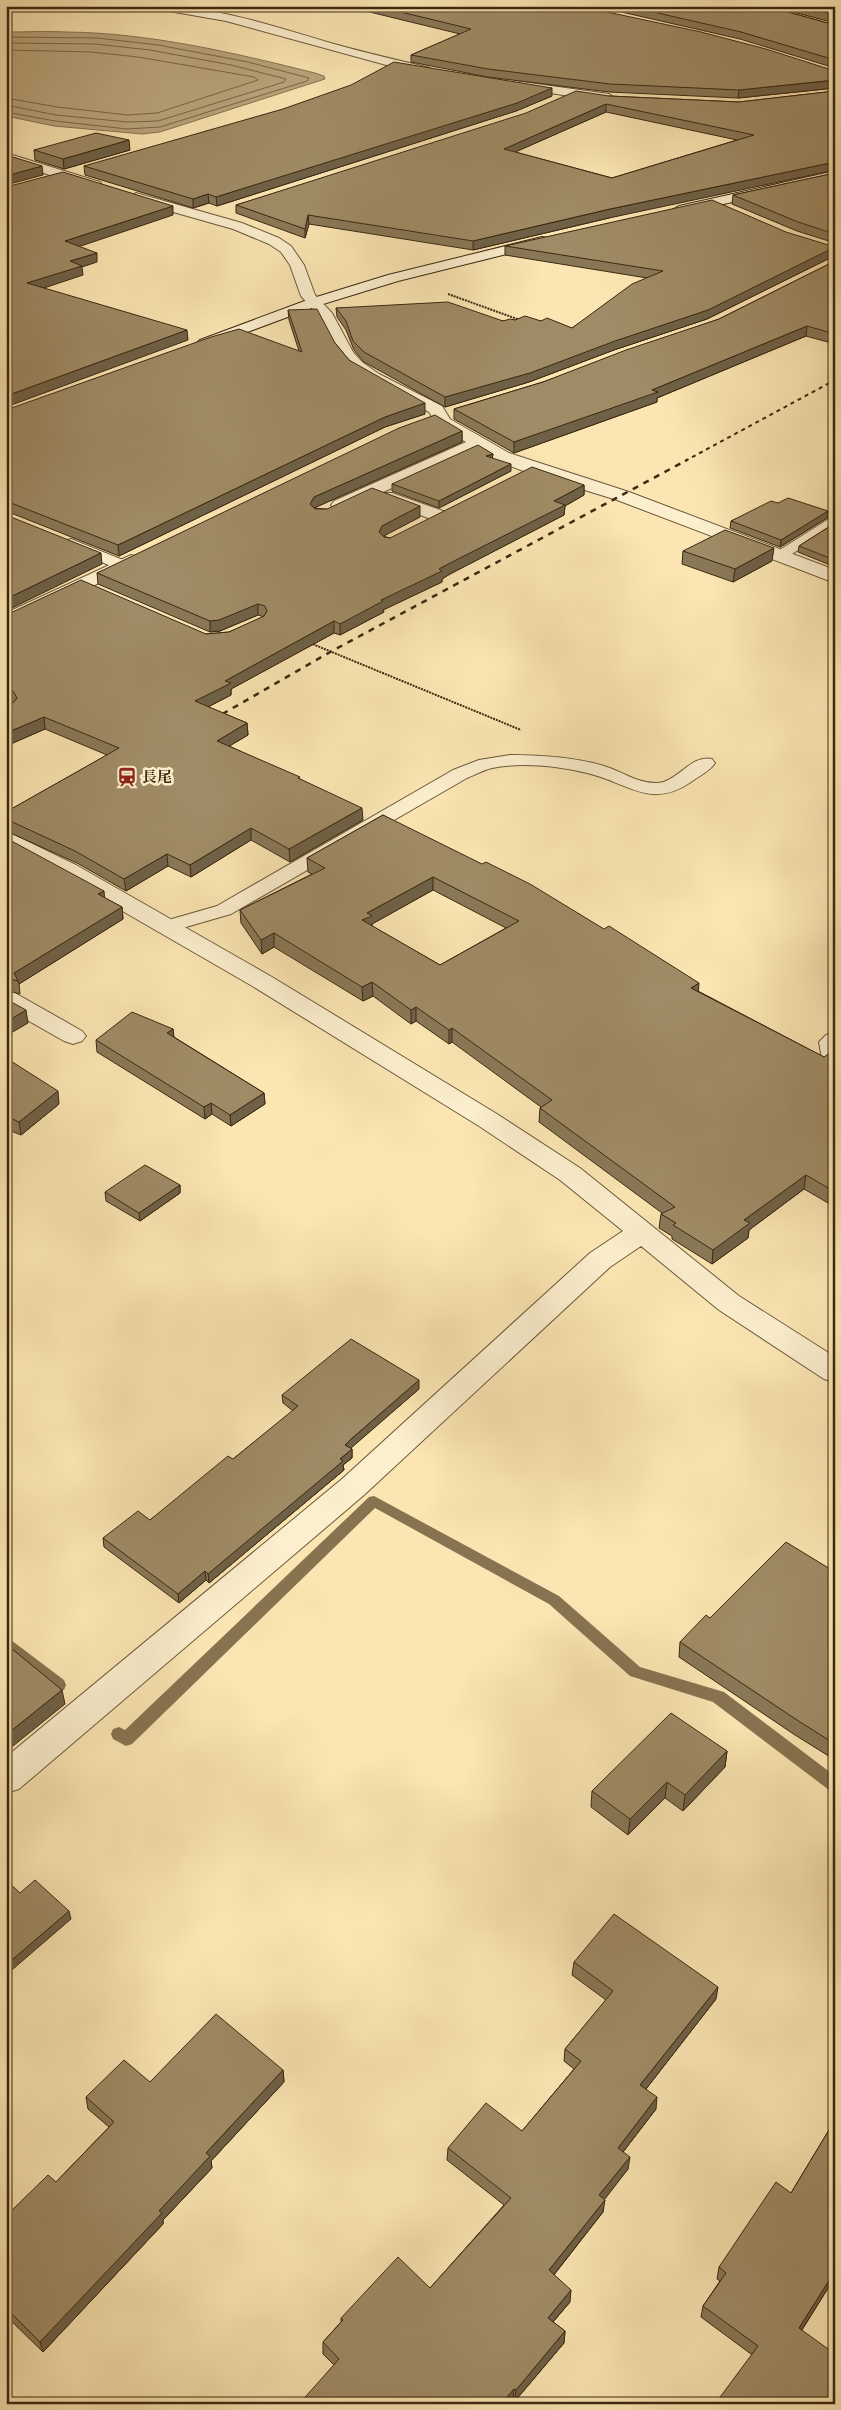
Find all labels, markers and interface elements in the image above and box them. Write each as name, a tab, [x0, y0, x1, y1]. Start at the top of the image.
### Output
station icon: 長尾	[116, 766, 138, 788]
place label: 長尾	[142, 767, 172, 787]

